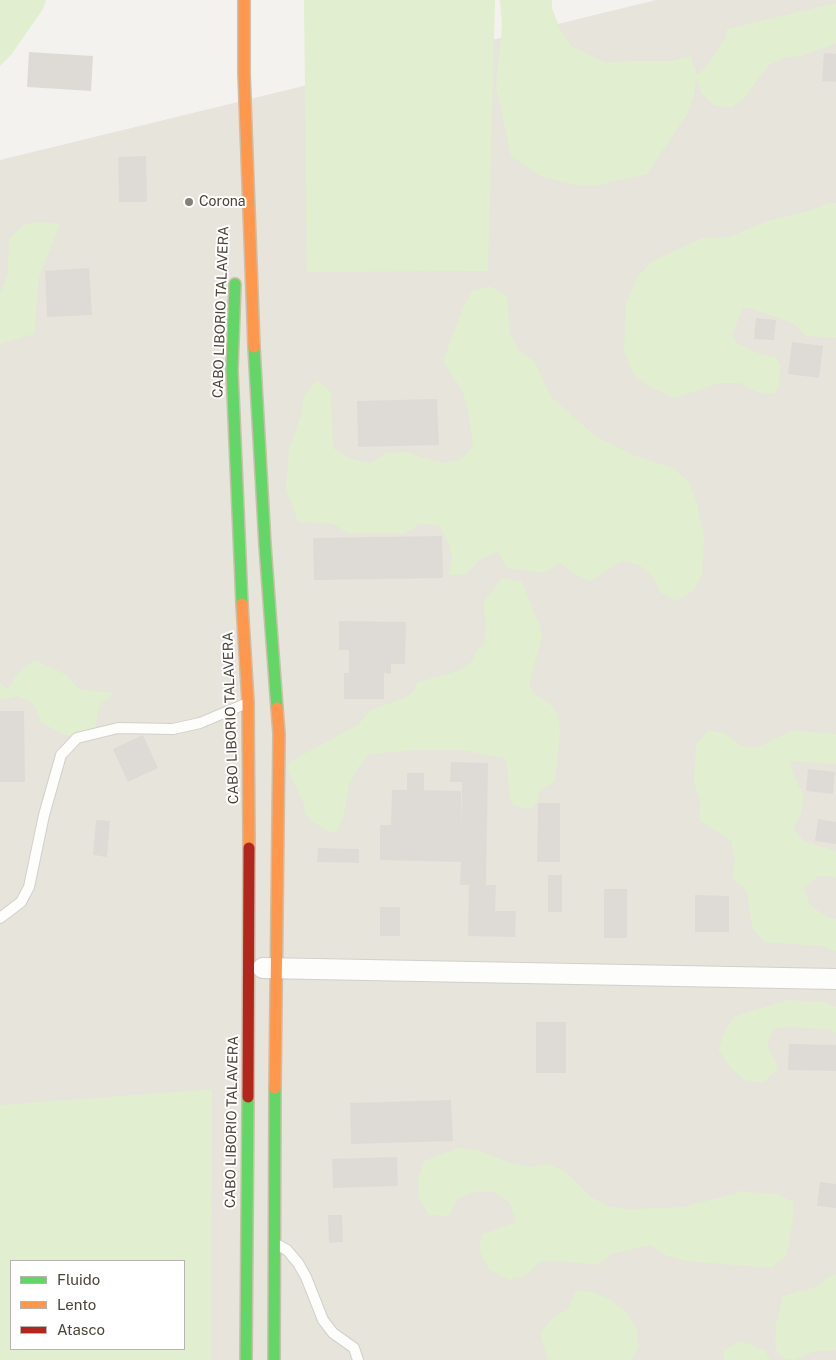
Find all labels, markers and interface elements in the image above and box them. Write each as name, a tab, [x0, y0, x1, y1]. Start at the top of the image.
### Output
place label: Corona	[199, 194, 246, 210]
marker: Corona	[183, 196, 195, 208]
street label: CABO LIBORIO TALAVERA	[210, 226, 232, 398]
street label: CABO LIBORIO TALAVERA	[220, 632, 242, 804]
street label: CABO LIBORIO TALAVERA	[222, 1036, 242, 1208]
legend	[10, 1260, 185, 1350]
text: Fluido	[57, 1271, 100, 1288]
text: Lento	[57, 1296, 96, 1313]
text: Atasco	[57, 1321, 105, 1338]

